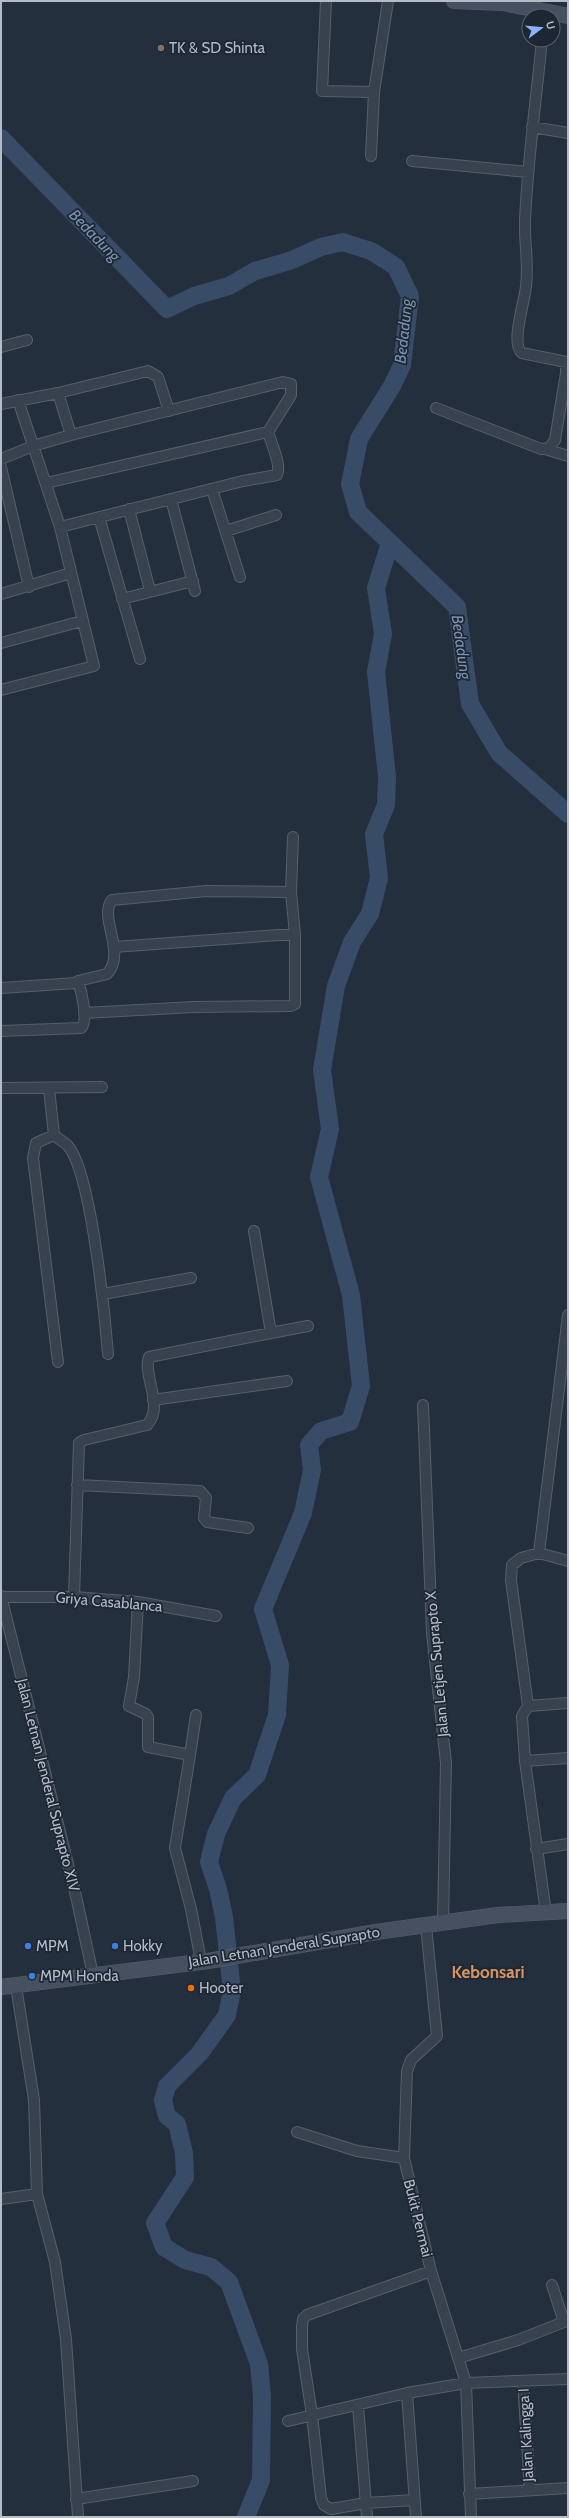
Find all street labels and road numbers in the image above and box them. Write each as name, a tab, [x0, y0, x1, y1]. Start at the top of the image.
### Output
street label: Griya Casablanca	[55, 1588, 164, 1616]
street label: Jalan Letjen Suprapto X	[422, 1590, 452, 1739]
street label: Jalan Letnan Jenderal Suprapto XIV	[13, 1676, 83, 1894]
street label: Jalan Letnan Jenderal Suprapto	[186, 1923, 381, 1971]
street label: Bukit Permai	[400, 2177, 436, 2259]
street label: Jalan Kalingga I	[515, 2388, 537, 2483]

